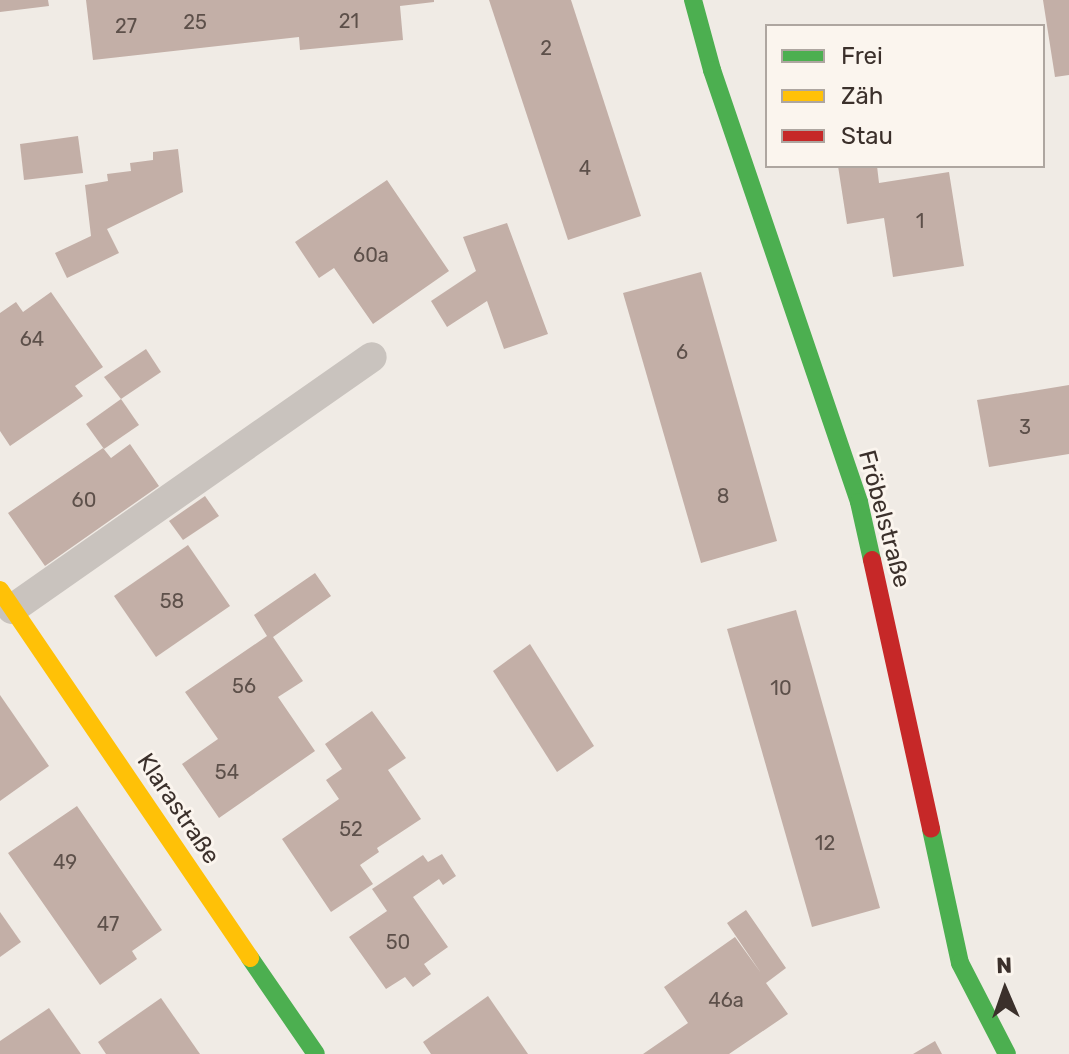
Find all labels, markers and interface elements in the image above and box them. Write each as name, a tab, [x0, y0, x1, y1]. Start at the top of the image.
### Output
house number: 21	[339, 9, 359, 33]
house number: 25	[183, 10, 207, 34]
house number: 27	[115, 14, 137, 38]
legend	[765, 24, 1045, 168]
house number: 2	[540, 36, 552, 60]
text: Frei	[841, 42, 883, 70]
text: Zäh	[841, 82, 883, 110]
text: Stau	[841, 122, 893, 150]
house number: 4	[579, 156, 591, 180]
house number: 1	[916, 209, 924, 233]
house number: 60a	[353, 243, 389, 267]
house number: 64	[20, 327, 44, 351]
house number: 6	[676, 340, 688, 364]
house number: 3	[1019, 415, 1031, 439]
street label: Fröbelstraße	[852, 447, 916, 591]
house number: 8	[717, 484, 729, 508]
house number: 60	[72, 488, 96, 512]
house number: 58	[160, 589, 184, 613]
house number: 56	[232, 674, 256, 698]
house number: 10	[770, 676, 792, 700]
street label: Klarastraße	[131, 748, 225, 870]
house number: 54	[215, 760, 239, 784]
house number: 52	[339, 817, 363, 841]
house number: 12	[815, 831, 835, 855]
house number: 49	[53, 850, 77, 874]
house number: 47	[97, 912, 119, 936]
house number: 50	[386, 930, 410, 954]
north arrow	[965, 950, 1045, 1030]
text: N	[996, 952, 1013, 979]
house number: 46a	[708, 988, 744, 1012]

